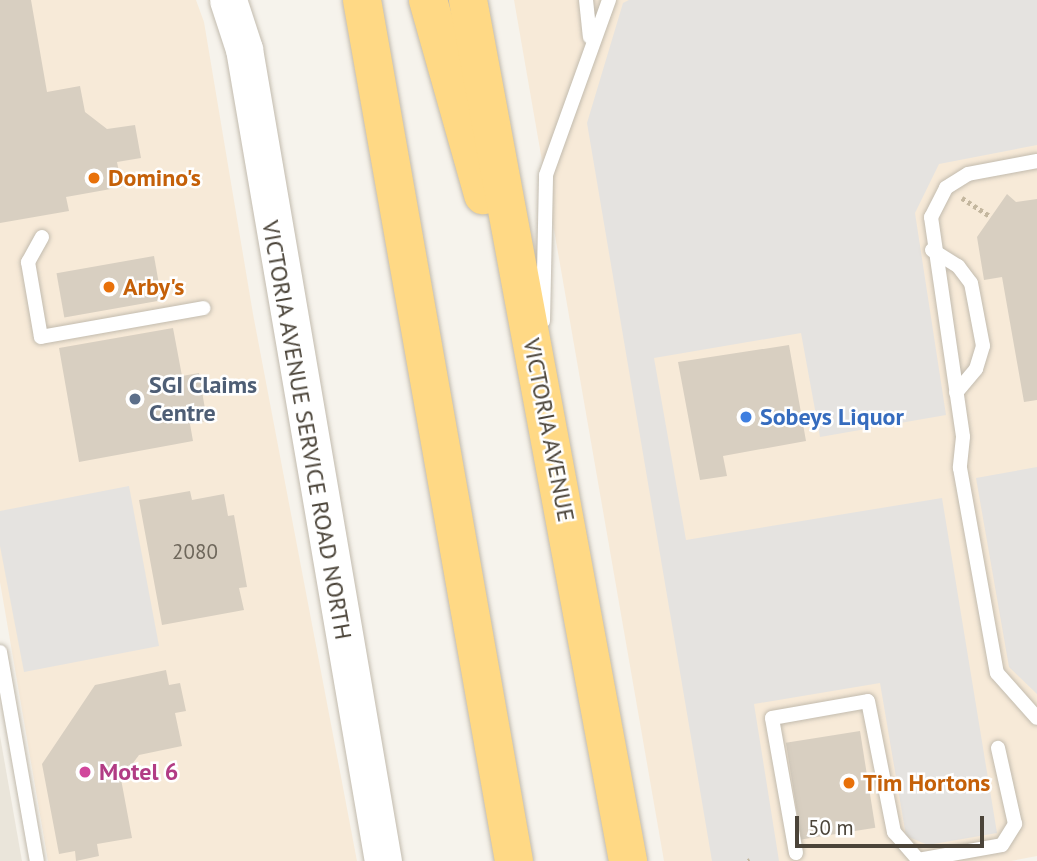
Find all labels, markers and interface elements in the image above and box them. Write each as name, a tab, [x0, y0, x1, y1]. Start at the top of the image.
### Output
place label: Domino's	[108, 164, 201, 192]
marker: Domino's	[86, 170, 102, 186]
street label: VICTORIA AVENUE SERVICE ROAD NORTH	[256, 217, 358, 643]
place label: Arby's	[123, 273, 184, 301]
marker: Arby's	[101, 279, 117, 295]
street label: VICTORIA AVENUE	[517, 335, 581, 525]
place label: SGI Claims Centre	[149, 371, 258, 427]
marker: SGI Claims Centre	[127, 391, 143, 407]
place label: Sobeys Liquor	[760, 403, 904, 431]
marker: Sobeys Liquor	[738, 409, 754, 425]
house number: 2080	[172, 539, 218, 565]
place label: Motel 6	[99, 758, 178, 786]
marker: Motel 6	[77, 764, 93, 780]
place label: Tim Hortons	[863, 769, 990, 797]
marker: Tim Hortons	[841, 775, 857, 791]
scale bar	[799, 802, 988, 846]
text: 50 m	[808, 814, 854, 841]

